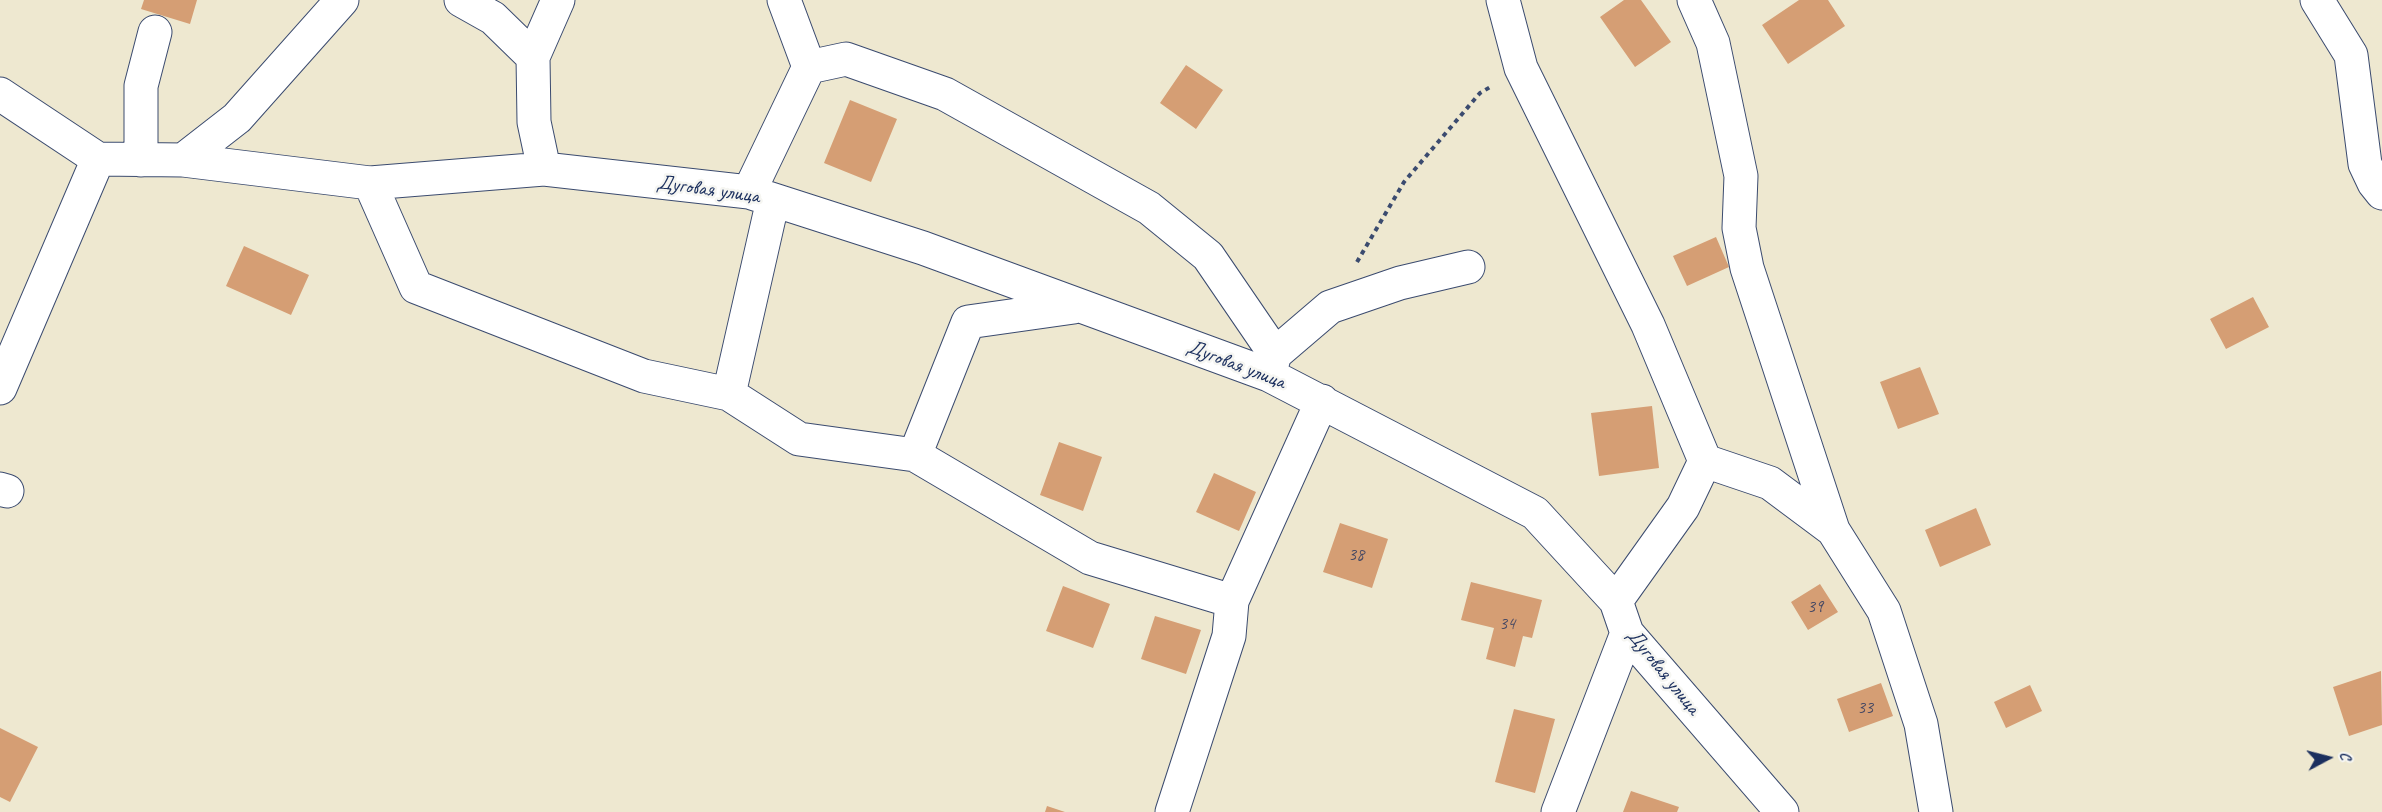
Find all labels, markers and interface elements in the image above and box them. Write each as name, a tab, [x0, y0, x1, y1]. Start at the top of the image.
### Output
street label: Дуговая улица	[655, 170, 761, 210]
street label: Дуговая улица	[1183, 335, 1289, 395]
house number: 38	[1348, 544, 1364, 566]
house number: 39	[1807, 596, 1823, 618]
house number: 34	[1499, 613, 1515, 635]
street label: Дуговая улица	[1621, 624, 1705, 720]
house number: 33	[1857, 697, 1873, 719]
north arrow	[2298, 728, 2358, 788]
text: С	[2335, 751, 2356, 761]

